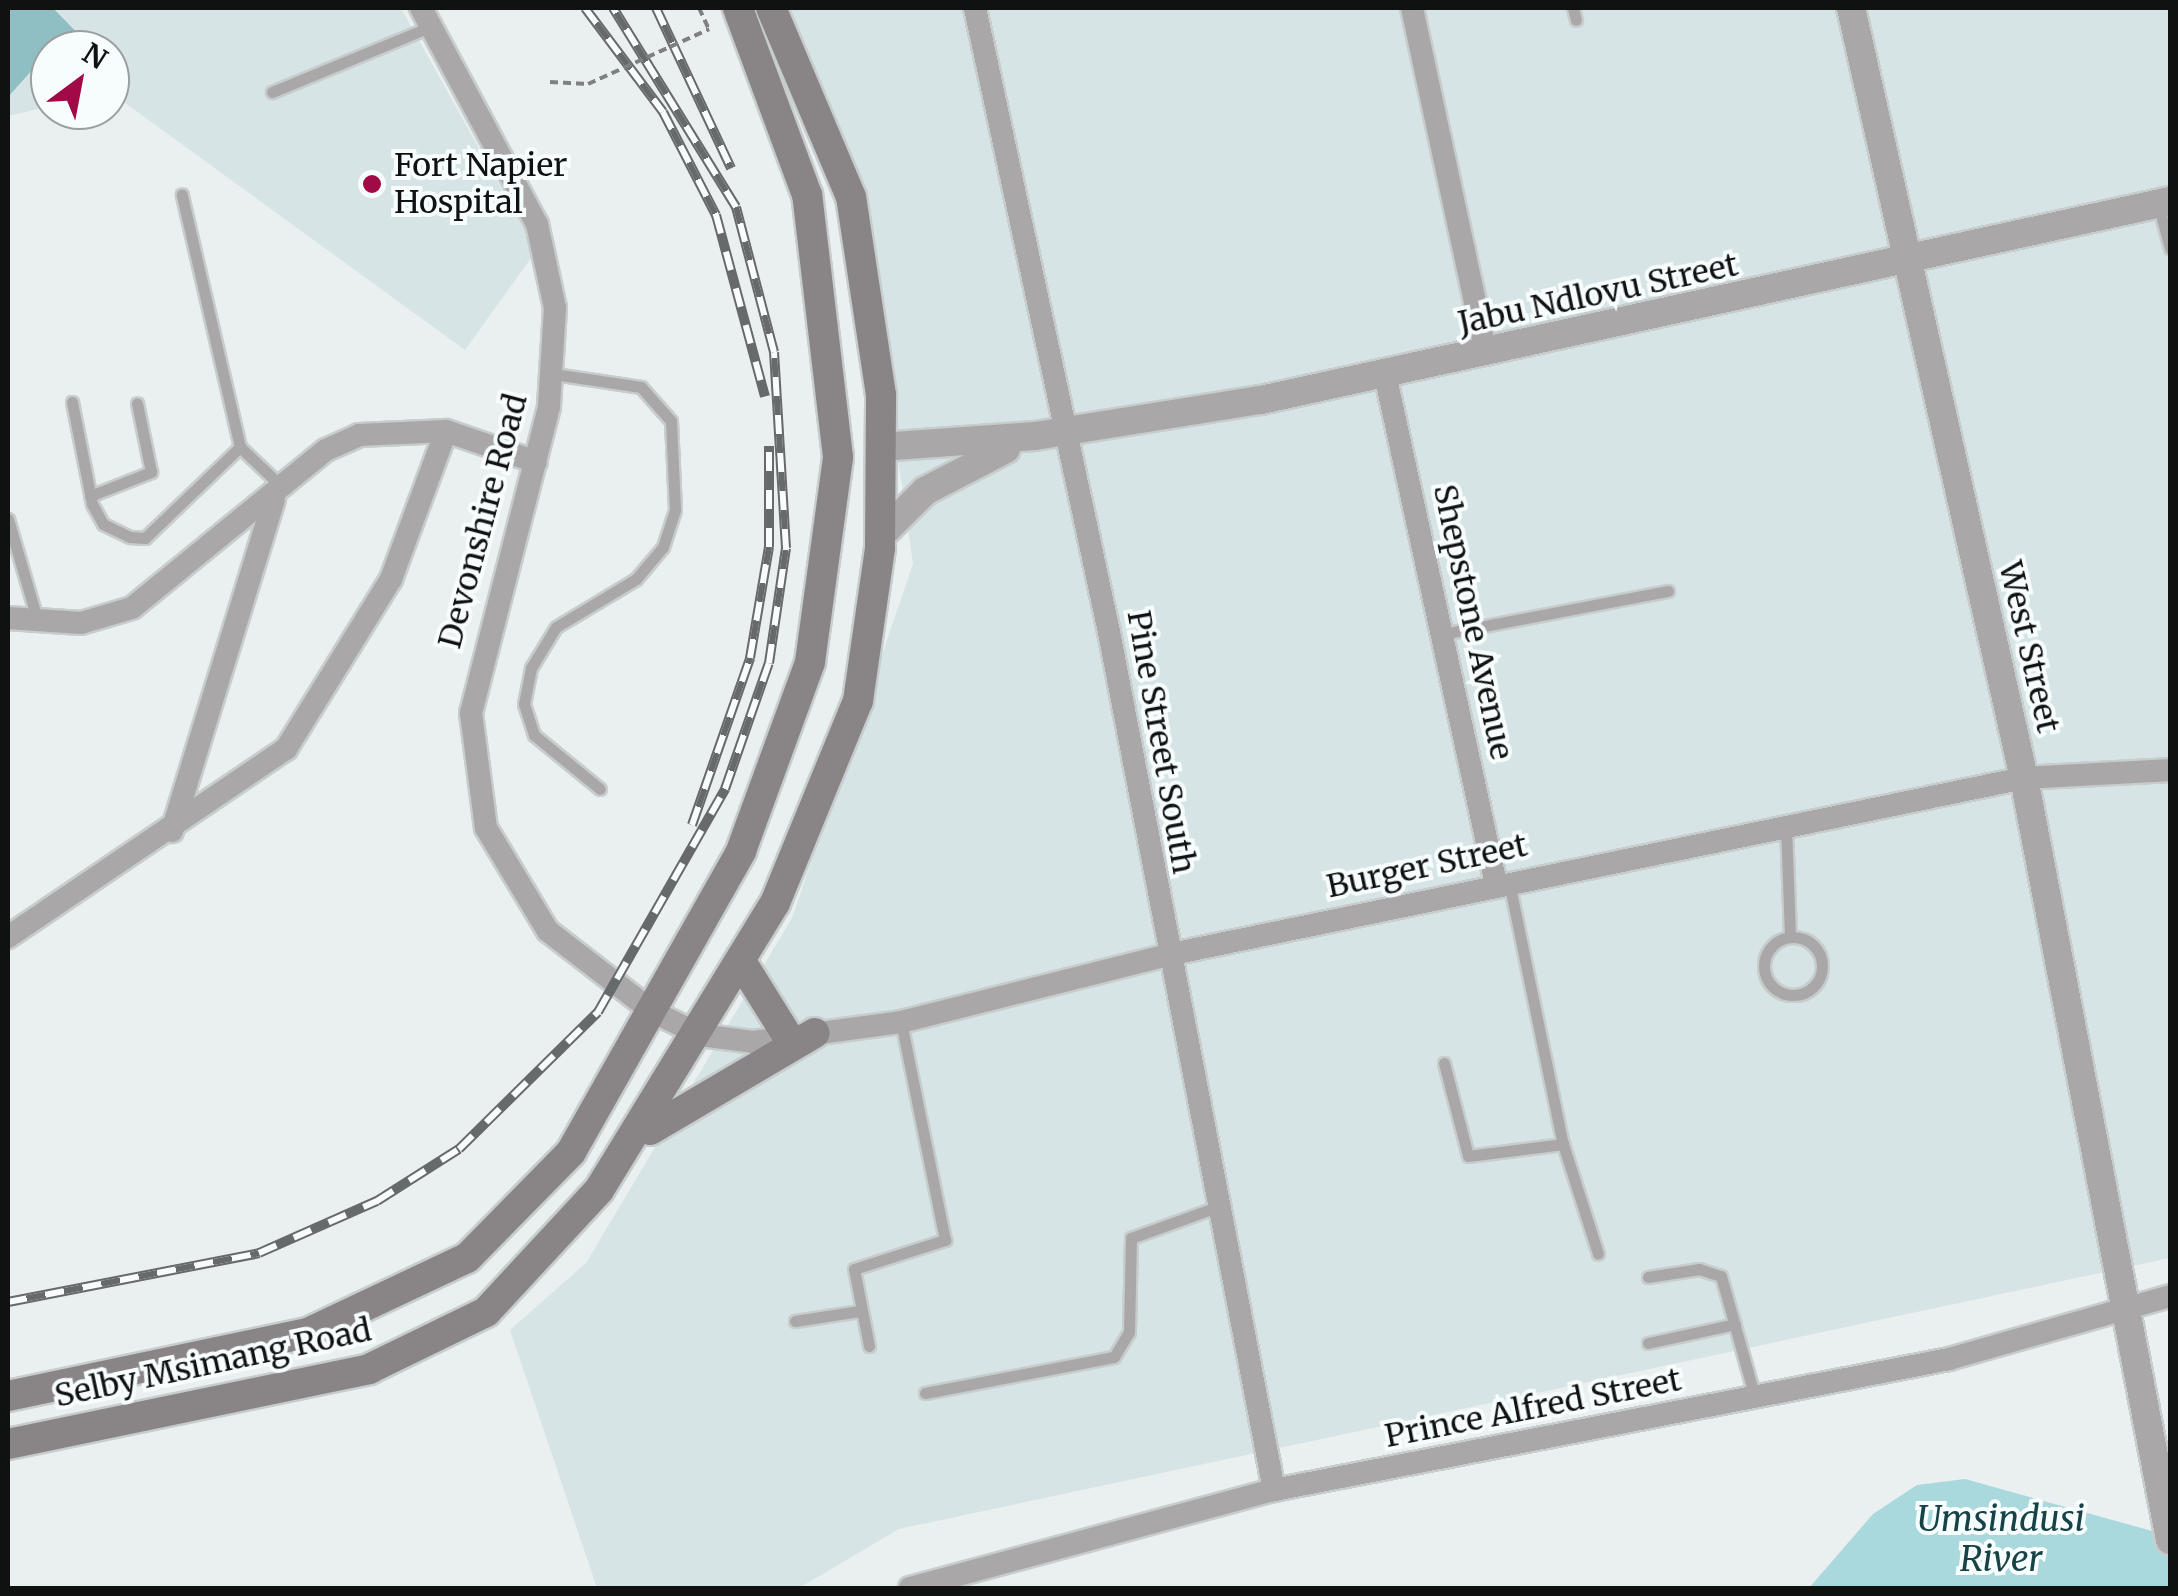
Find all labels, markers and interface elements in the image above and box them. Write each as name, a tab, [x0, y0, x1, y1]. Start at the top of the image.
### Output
north arrow	[30, 30, 130, 130]
text: N	[76, 35, 114, 77]
place label: Fort Napier Hospital	[394, 147, 567, 222]
marker: Fort Napier Hospital	[359, 171, 385, 197]
street label: Jabu Ndlovu Street	[1455, 246, 1741, 342]
street label: Devonshire Road	[431, 390, 535, 652]
street label: Shepstone Avenue	[1425, 481, 1521, 763]
street label: West Street	[1991, 558, 2067, 736]
street label: Pine Street South	[1119, 607, 1203, 877]
street label: Burger Street	[1323, 826, 1531, 906]
street label: Selby Msimang Road	[51, 1311, 375, 1415]
street label: Prince Alfred Street	[1381, 1360, 1685, 1456]
water label: Umsindusi River	[1917, 1498, 2085, 1580]

